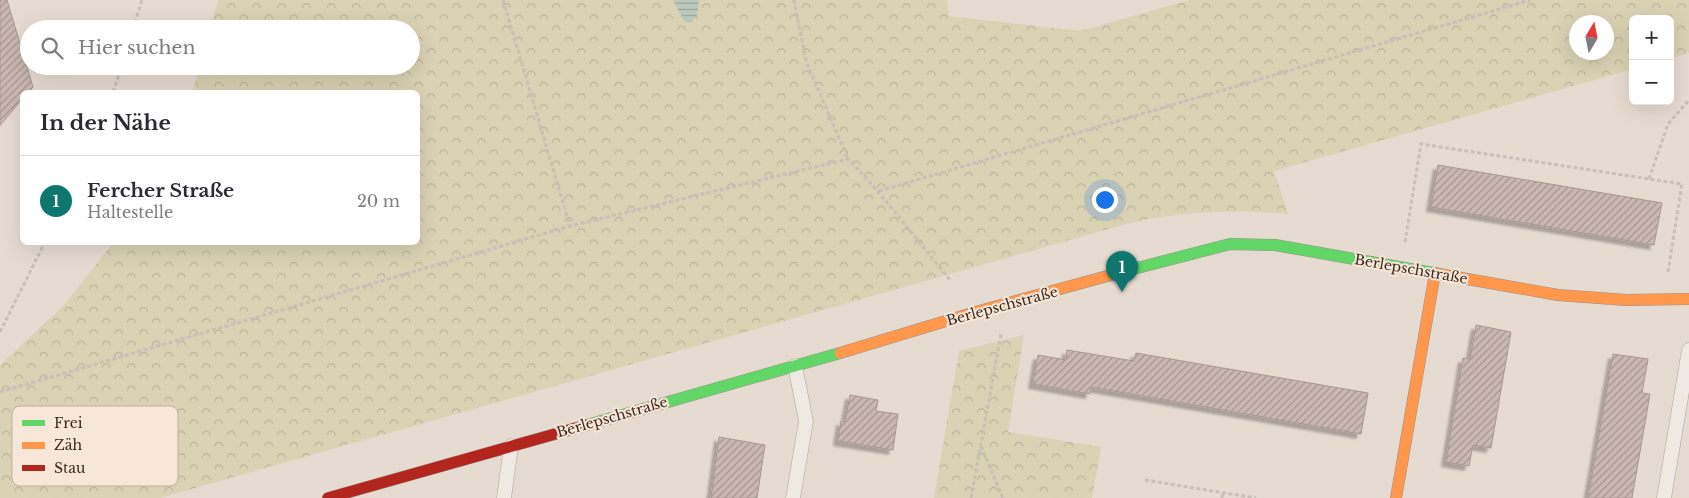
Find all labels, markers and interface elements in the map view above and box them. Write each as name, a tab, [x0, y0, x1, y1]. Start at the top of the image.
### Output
north arrow	[1569, 15, 1614, 60]
map controls	[1629, 15, 1674, 105]
button: +	[1629, 15, 1674, 60]
search box	[20, 20, 420, 75]
icon: search	[38, 34, 66, 62]
text: Hier suchen	[78, 36, 196, 59]
button: −	[1629, 60, 1674, 105]
text: In der Nähe	[40, 110, 171, 136]
text: Fercher Straße	[87, 179, 234, 202]
your location	[1092, 187, 1118, 213]
text: 1	[53, 191, 59, 211]
text: 20 m	[357, 191, 400, 211]
text: Haltestelle	[87, 202, 173, 222]
street label: Berlepschstraße	[1353, 250, 1469, 288]
pin: 1	[1106, 251, 1138, 292]
street label: Berlepschstraße	[944, 282, 1060, 330]
street label: Berlepschstraße	[554, 393, 670, 441]
legend	[12, 406, 178, 486]
text: Frei	[54, 414, 83, 432]
text: Zäh	[54, 436, 83, 454]
text: Stau	[54, 459, 86, 477]

